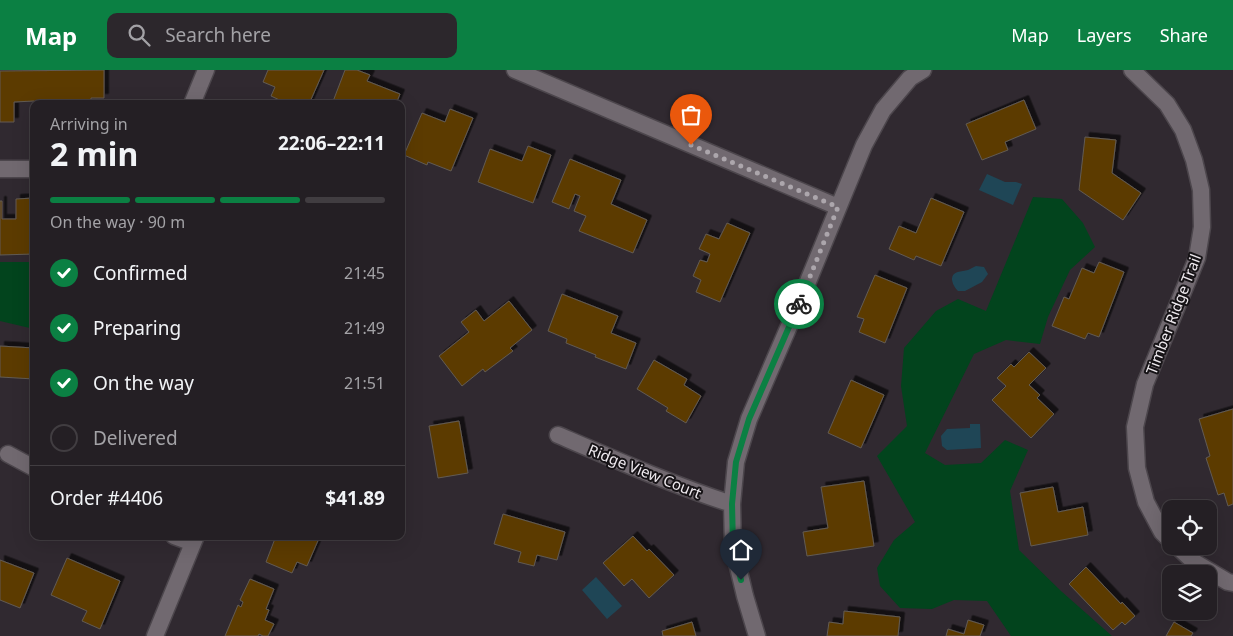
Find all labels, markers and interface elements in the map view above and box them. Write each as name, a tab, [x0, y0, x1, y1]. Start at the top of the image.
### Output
search box	[107, 13, 457, 58]
text: Map	[25, 19, 77, 52]
icon: search	[125, 21, 153, 49]
text: Search here	[165, 22, 271, 48]
text: Map	[1011, 23, 1049, 47]
text: Layers	[1077, 23, 1132, 47]
text: Share	[1160, 23, 1208, 47]
pin	[670, 94, 712, 145]
icon: bag	[677, 101, 705, 129]
text: Arriving in	[50, 113, 128, 135]
text: 22:06–22:11	[278, 130, 385, 156]
text: 2 min	[50, 132, 138, 175]
text: On the way · 90 m	[50, 211, 185, 233]
street label: Timber Ridge Trail	[1141, 251, 1205, 377]
icon: check	[50, 259, 78, 287]
text: Confirmed	[93, 260, 188, 286]
text: 21:45	[344, 262, 385, 284]
courier	[774, 279, 824, 329]
icon: bike	[785, 290, 813, 318]
icon: check	[50, 314, 78, 342]
text: Preparing	[93, 315, 181, 341]
text: 21:49	[344, 317, 385, 339]
icon: check	[50, 369, 78, 397]
text: On the way	[93, 370, 194, 396]
text: 21:51	[344, 372, 385, 394]
text: Delivered	[93, 425, 178, 451]
street label: Ridge View Court	[586, 439, 705, 503]
text: Order #4406	[50, 485, 163, 511]
text: $41.89	[325, 485, 385, 511]
map controls	[1162, 500, 1217, 620]
button: locate	[1162, 500, 1217, 555]
pin	[720, 529, 762, 580]
icon: home	[727, 536, 755, 564]
button: layers	[1162, 565, 1217, 620]

